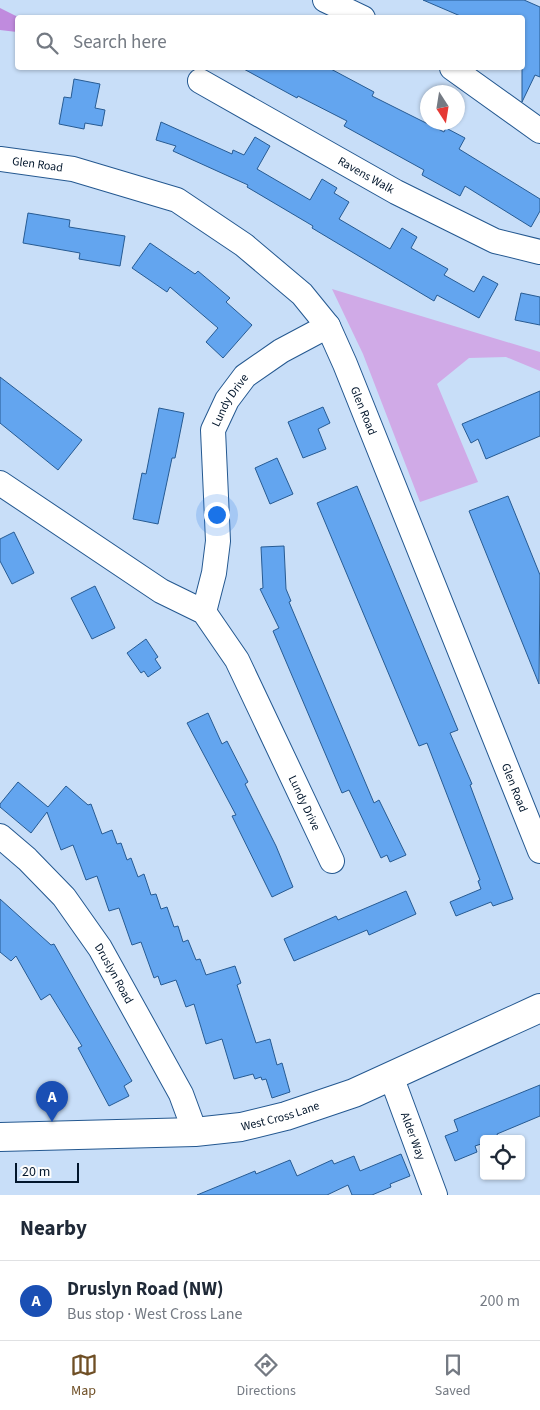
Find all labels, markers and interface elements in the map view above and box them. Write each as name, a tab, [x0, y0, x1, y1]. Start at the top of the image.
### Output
search box	[15, 15, 525, 70]
icon: search	[33, 29, 61, 57]
text: Search here	[73, 29, 167, 56]
north arrow	[420, 85, 465, 130]
street label: Glen Road	[11, 153, 64, 177]
street label: Ravens Walk	[334, 153, 397, 198]
street label: Lundy Drive	[208, 370, 253, 430]
street label: Glen Road	[346, 384, 381, 438]
your location	[204, 502, 230, 528]
street label: Glen Road	[497, 761, 532, 815]
street label: Lundy Drive	[284, 773, 325, 834]
street label: Druslyn Road	[90, 940, 137, 1007]
pin: A	[36, 1081, 68, 1122]
street label: West Cross Lane	[239, 1097, 322, 1136]
street label: Alder Way	[396, 1110, 429, 1163]
map controls	[480, 1135, 525, 1180]
button: locate	[480, 1135, 525, 1180]
scale bar	[15, 1160, 79, 1183]
text: 20 m	[22, 1162, 50, 1182]
text: Nearby	[20, 1213, 87, 1243]
text: Druslyn Road (NW)	[67, 1276, 223, 1303]
text: A	[31, 1290, 41, 1312]
text: 200 m	[480, 1290, 520, 1312]
text: Bus stop · West Cross Lane	[67, 1303, 242, 1325]
tab: Map	[70, 1351, 98, 1401]
tab: Directions	[237, 1351, 296, 1401]
tab: Saved	[435, 1351, 470, 1401]

